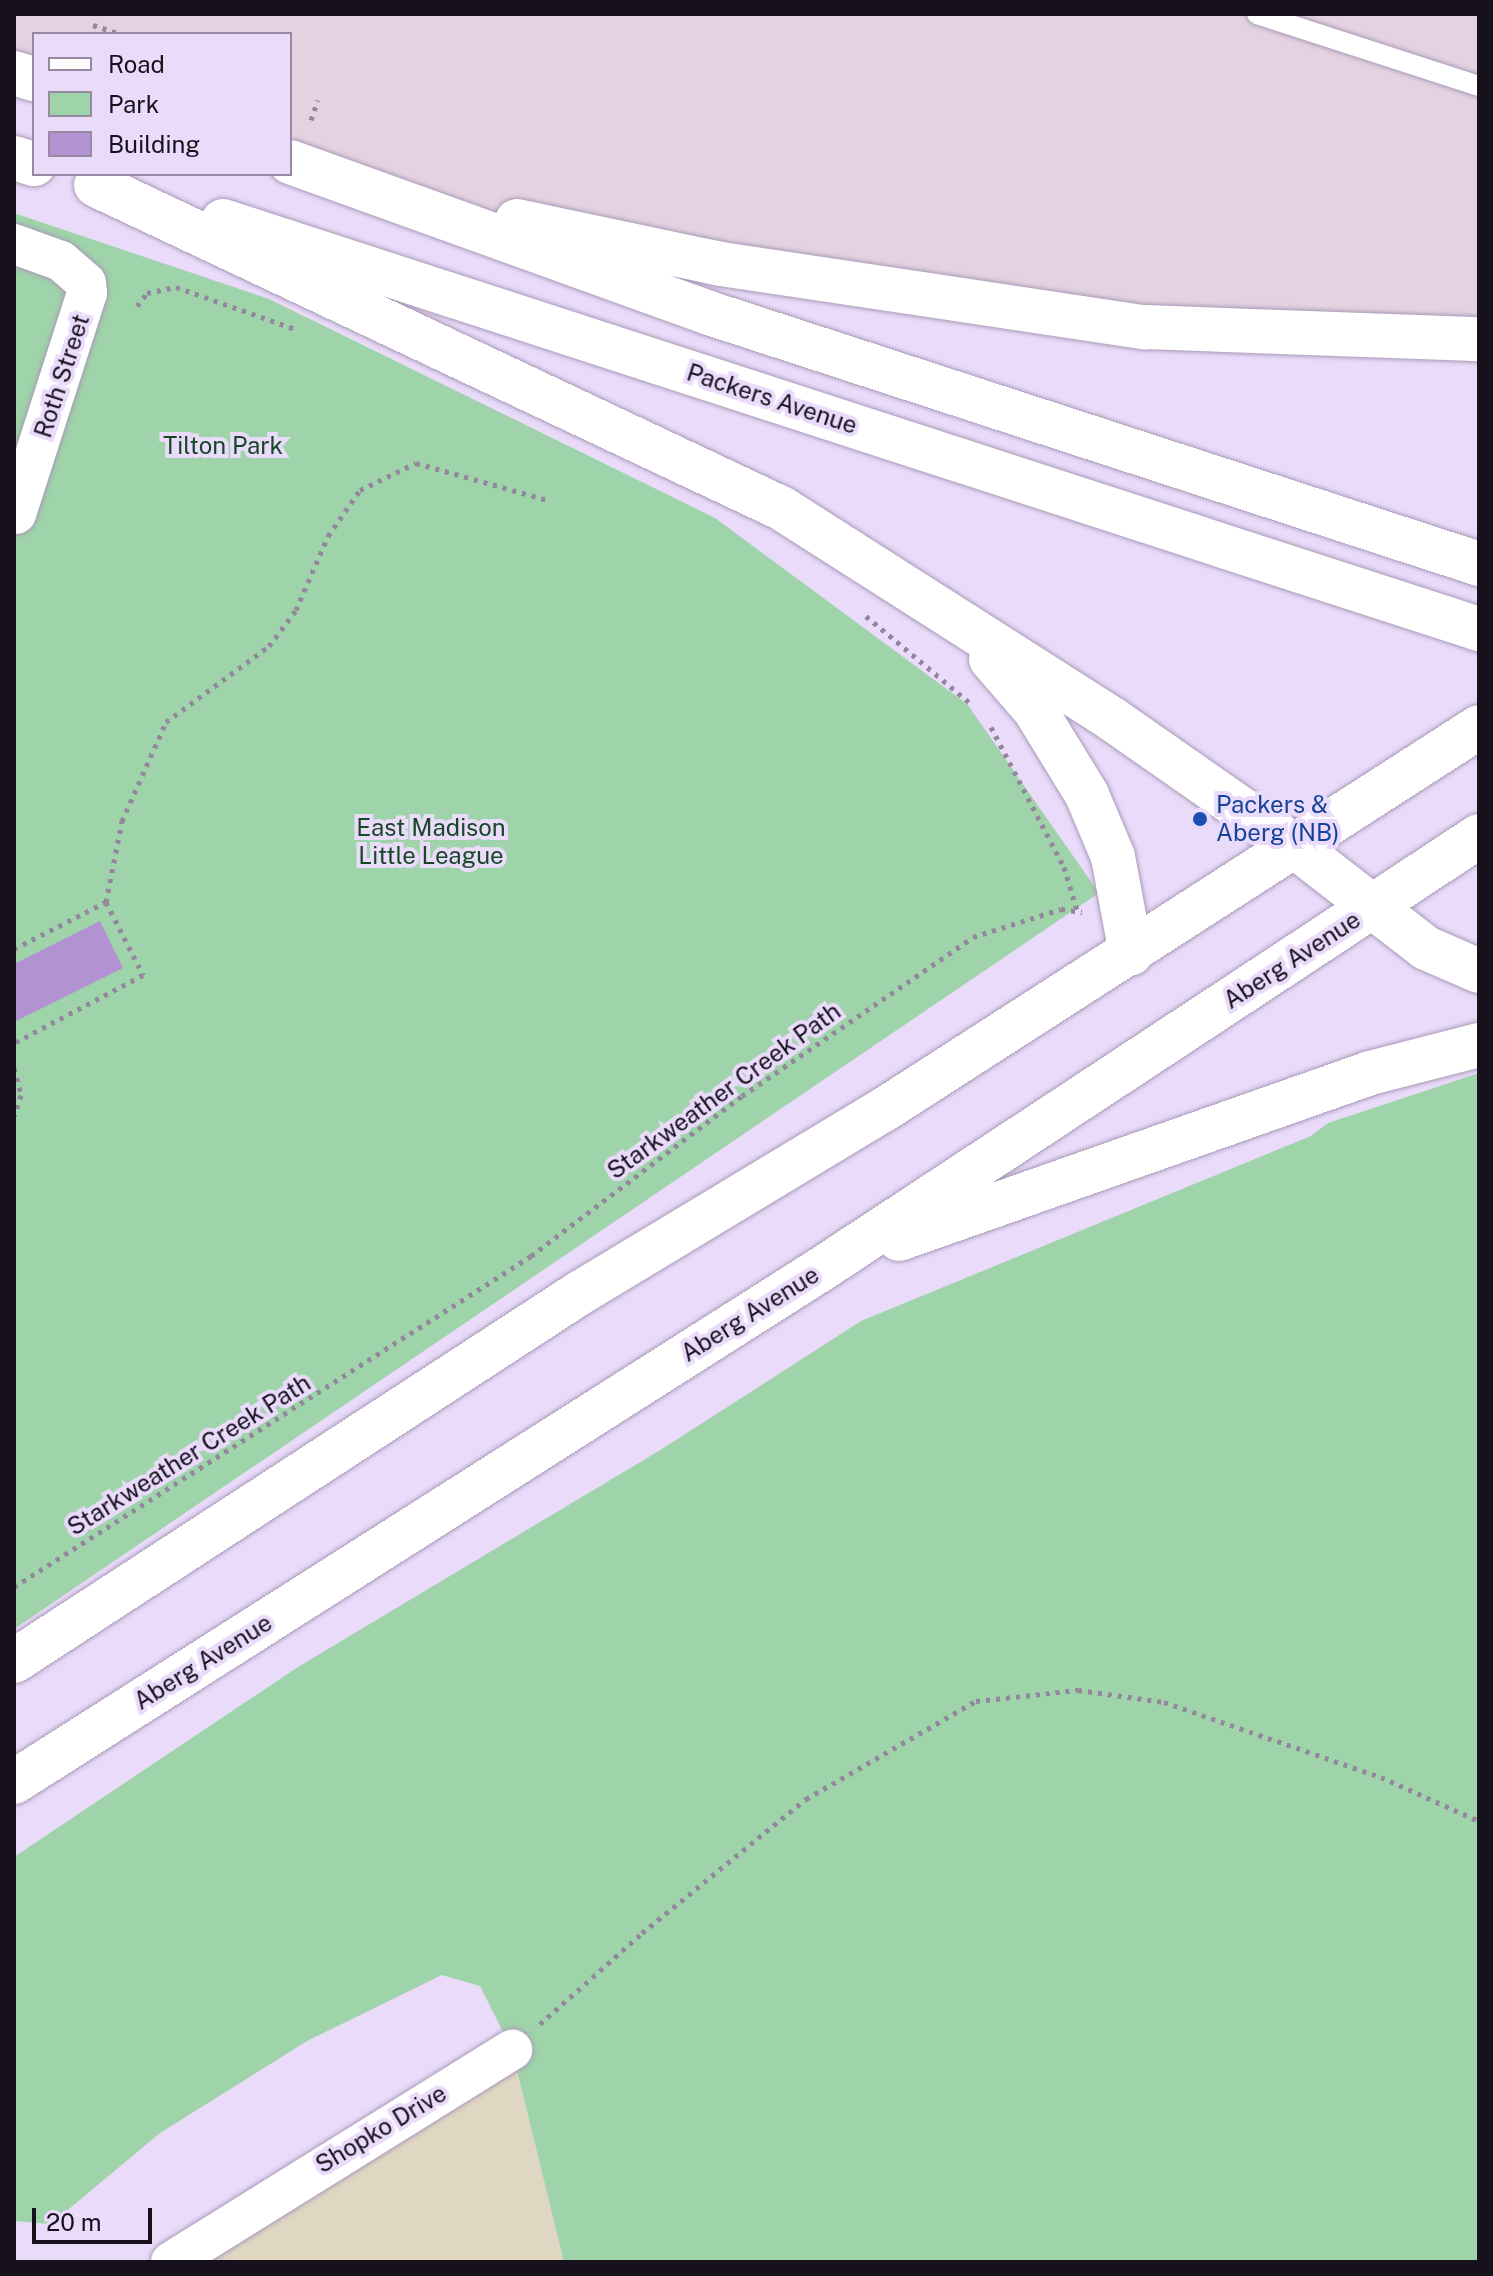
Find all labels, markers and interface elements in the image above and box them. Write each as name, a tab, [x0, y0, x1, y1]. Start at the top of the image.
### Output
legend	[32, 32, 292, 176]
text: Road	[108, 50, 165, 78]
text: Park	[108, 90, 159, 118]
text: Building	[108, 130, 200, 158]
street label: Roth Street	[29, 311, 95, 441]
street label: Packers Avenue	[683, 358, 861, 440]
park label: Tilton Park	[163, 432, 283, 460]
place label: Packers & Aberg (NB)	[1216, 791, 1339, 847]
marker: Packers & Aberg (NB)	[1191, 810, 1209, 828]
park label: East Madison Little League	[356, 814, 506, 870]
street label: Aberg Avenue	[1218, 905, 1366, 1015]
street label: Starkweather Creek Path	[602, 997, 846, 1185]
street label: Aberg Avenue	[676, 1260, 824, 1368]
street label: Starkweather Creek Path	[62, 1368, 316, 1542]
street label: Aberg Avenue	[129, 1608, 277, 1716]
street label: Shopko Drive	[310, 2079, 452, 2179]
scale bar	[36, 2192, 156, 2242]
text: 20 m	[46, 2208, 102, 2236]

